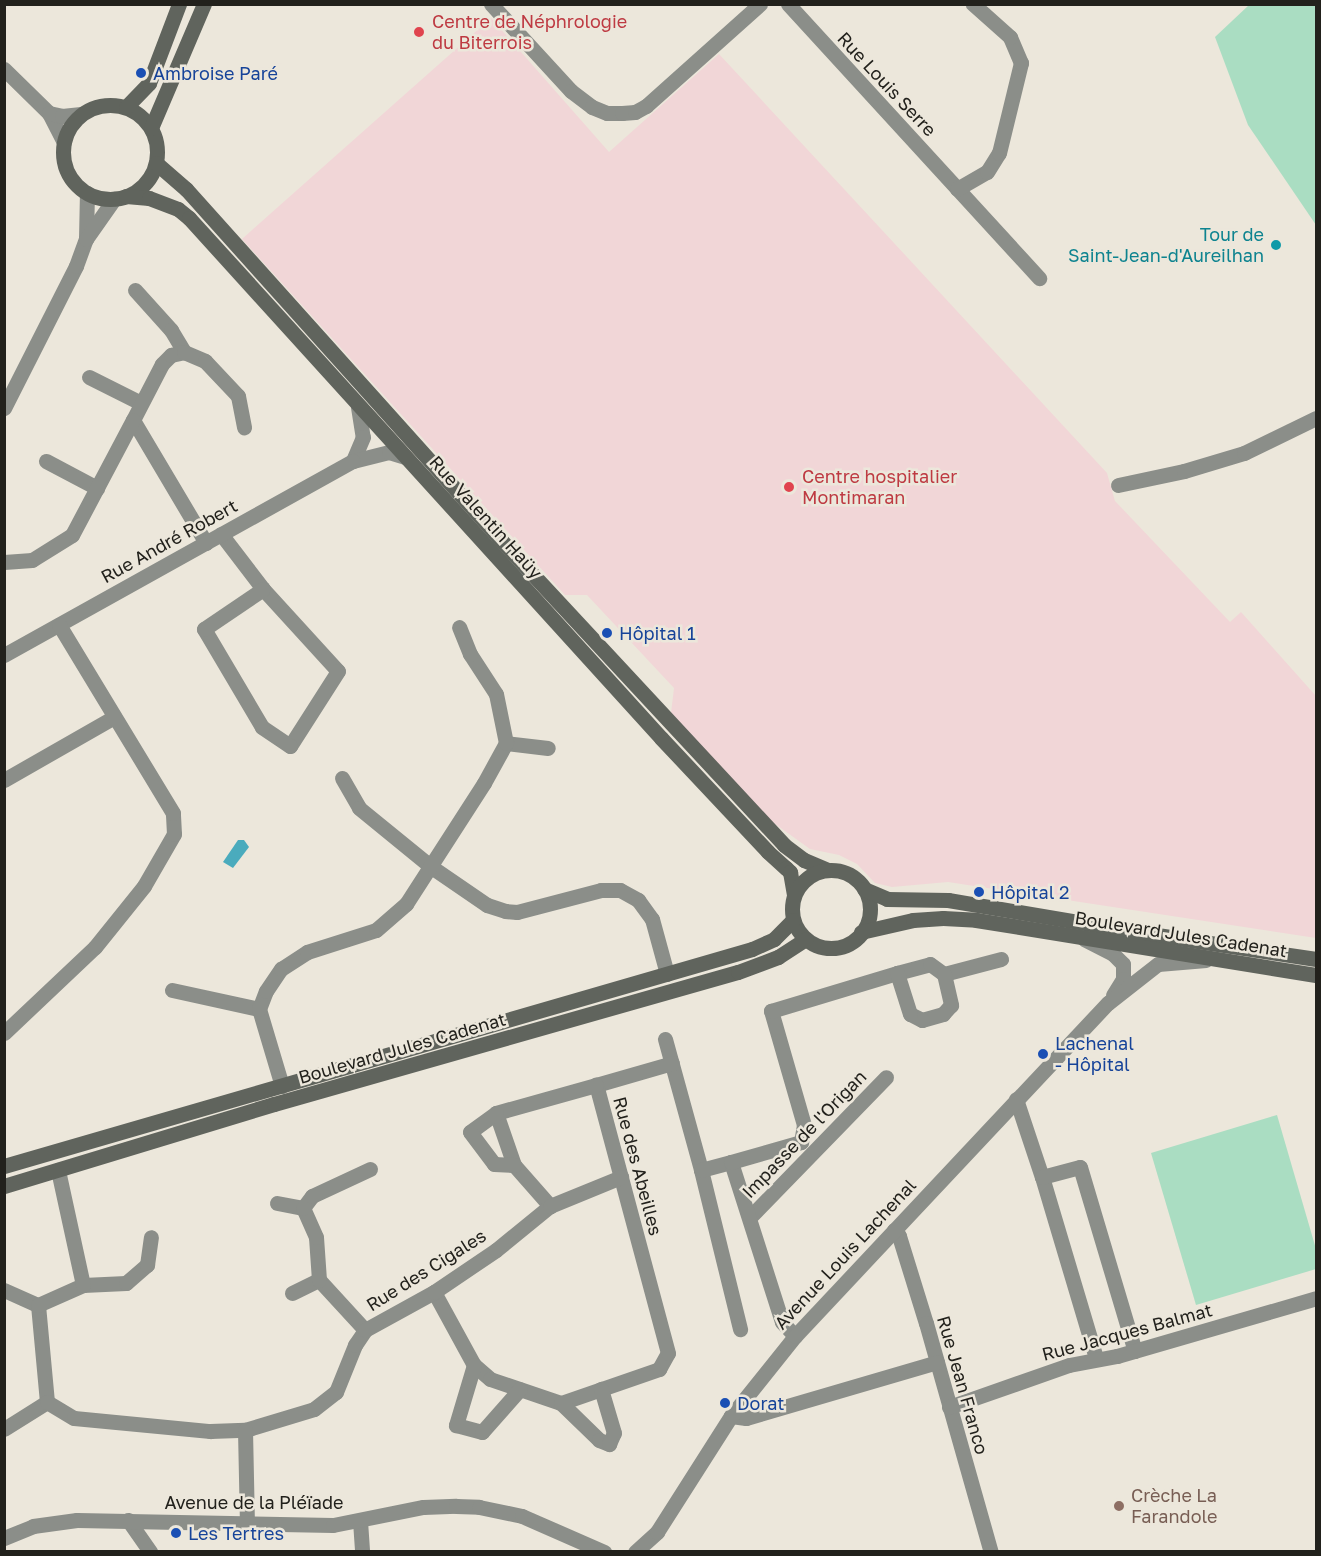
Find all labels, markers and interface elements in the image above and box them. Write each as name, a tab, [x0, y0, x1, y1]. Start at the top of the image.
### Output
place label: Centre de Néphrologie du Biterrois	[432, 11, 627, 54]
marker: Centre de Néphrologie du Biterrois	[410, 23, 428, 41]
street label: Rue Louis Serre	[833, 27, 941, 141]
place label: Ambroise Paré	[153, 62, 278, 84]
marker: Ambroise Paré	[134, 66, 148, 80]
place label: Tour de Saint-Jean-d'Aureilhan	[1068, 224, 1264, 266]
marker: Tour de Saint-Jean-d'Aureilhan	[1269, 238, 1283, 252]
street label: Rue Valentin Haüy	[425, 451, 547, 583]
place label: Centre hospitalier Montimaran	[802, 466, 957, 508]
marker: Centre hospitalier Montimaran	[780, 478, 798, 496]
street label: Rue André Robert	[97, 495, 241, 587]
place label: Hôpital 1	[619, 622, 696, 644]
marker: Hôpital 1	[600, 626, 614, 640]
place label: Hôpital 2	[991, 881, 1069, 903]
marker: Hôpital 2	[972, 885, 986, 899]
street label: Boulevard Jules Cadenat	[1073, 907, 1289, 961]
street label: Boulevard Jules Cadenat	[296, 1008, 508, 1088]
place label: Lachenal - Hôpital	[1055, 1033, 1134, 1076]
marker: Lachenal - Hôpital	[1036, 1047, 1050, 1061]
street label: Impasse de l'Origan	[737, 1066, 871, 1202]
street label: Rue des Abeilles	[609, 1094, 667, 1238]
street label: Avenue Louis Lachenal	[770, 1174, 920, 1334]
street label: Rue des Cigales	[362, 1225, 490, 1315]
street label: Rue Jacques Balmat	[1040, 1299, 1214, 1365]
street label: Rue Jean Franco	[933, 1313, 993, 1457]
place label: Dorat	[737, 1392, 784, 1414]
marker: Dorat	[718, 1396, 732, 1410]
place label: Crèche La Farandole	[1131, 1485, 1217, 1528]
street label: Avenue de la Pléïade	[165, 1491, 343, 1513]
marker: Crèche La Farandole	[1112, 1499, 1126, 1513]
place label: Les Tertres	[188, 1522, 284, 1544]
marker: Les Tertres	[169, 1526, 183, 1540]

